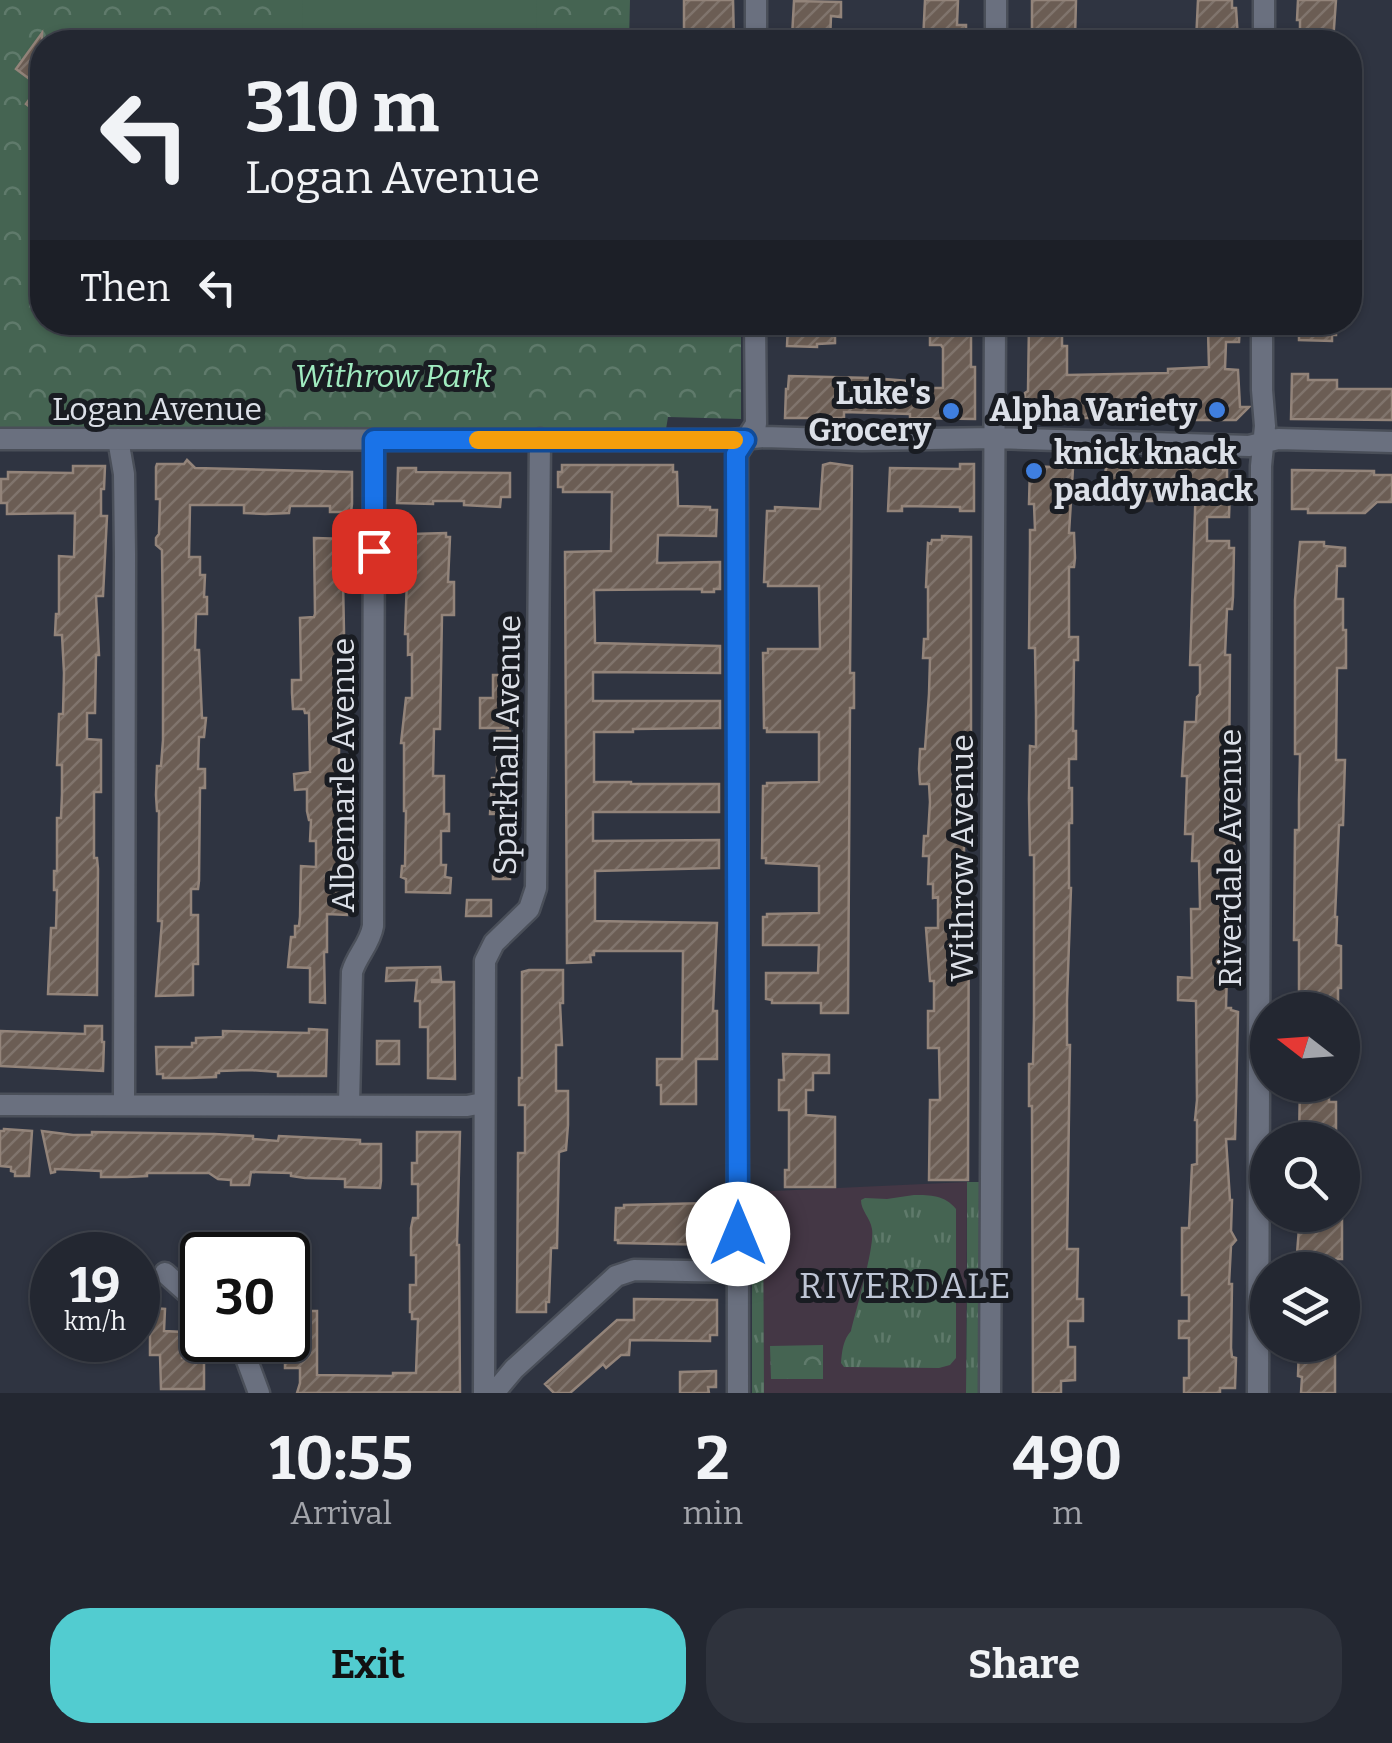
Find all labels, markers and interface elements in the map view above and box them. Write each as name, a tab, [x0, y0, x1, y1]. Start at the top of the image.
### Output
text: 310 m	[245, 66, 439, 150]
icon: left	[80, 70, 210, 200]
text: Logan Avenue	[245, 151, 540, 205]
icon: left	[190, 260, 245, 315]
text: Then	[80, 265, 170, 311]
park label: Withrow Park	[295, 357, 492, 395]
place label: Luke's Grocery	[808, 374, 931, 449]
street label: Logan Avenue	[52, 390, 262, 428]
place label: Alpha Variety	[990, 391, 1197, 429]
marker: Alpha Variety	[1206, 399, 1228, 421]
marker: Luke's Grocery	[940, 400, 962, 422]
place label: knick knack paddy whack	[1054, 434, 1253, 509]
marker: knick knack paddy whack	[1023, 460, 1045, 482]
pin	[332, 509, 417, 594]
icon: arrive	[347, 524, 402, 579]
street label: Sparkhall Avenue	[486, 614, 528, 876]
street label: Albemarle Avenue	[324, 638, 362, 912]
street label: Riverdale Avenue	[1211, 729, 1249, 987]
street label: Withrow Avenue	[943, 734, 981, 982]
north arrow	[1250, 992, 1360, 1102]
map controls	[1250, 992, 1360, 1362]
button: search	[1250, 1122, 1360, 1232]
position arrow	[686, 1182, 790, 1286]
speed limit sign: 30	[180, 1232, 310, 1362]
button: layers	[1250, 1252, 1360, 1362]
text: 19	[69, 1255, 121, 1315]
district label: RIVERDALE	[799, 1265, 1013, 1307]
text: km/h	[64, 1307, 126, 1337]
text: 10:55	[269, 1423, 413, 1495]
text: 2	[696, 1423, 730, 1495]
text: 490	[1012, 1423, 1122, 1495]
text: Arrival	[291, 1494, 392, 1532]
text: min	[683, 1494, 743, 1532]
text: m	[1052, 1494, 1083, 1532]
button: Exit	[50, 1608, 686, 1723]
button: Share	[706, 1608, 1342, 1723]

